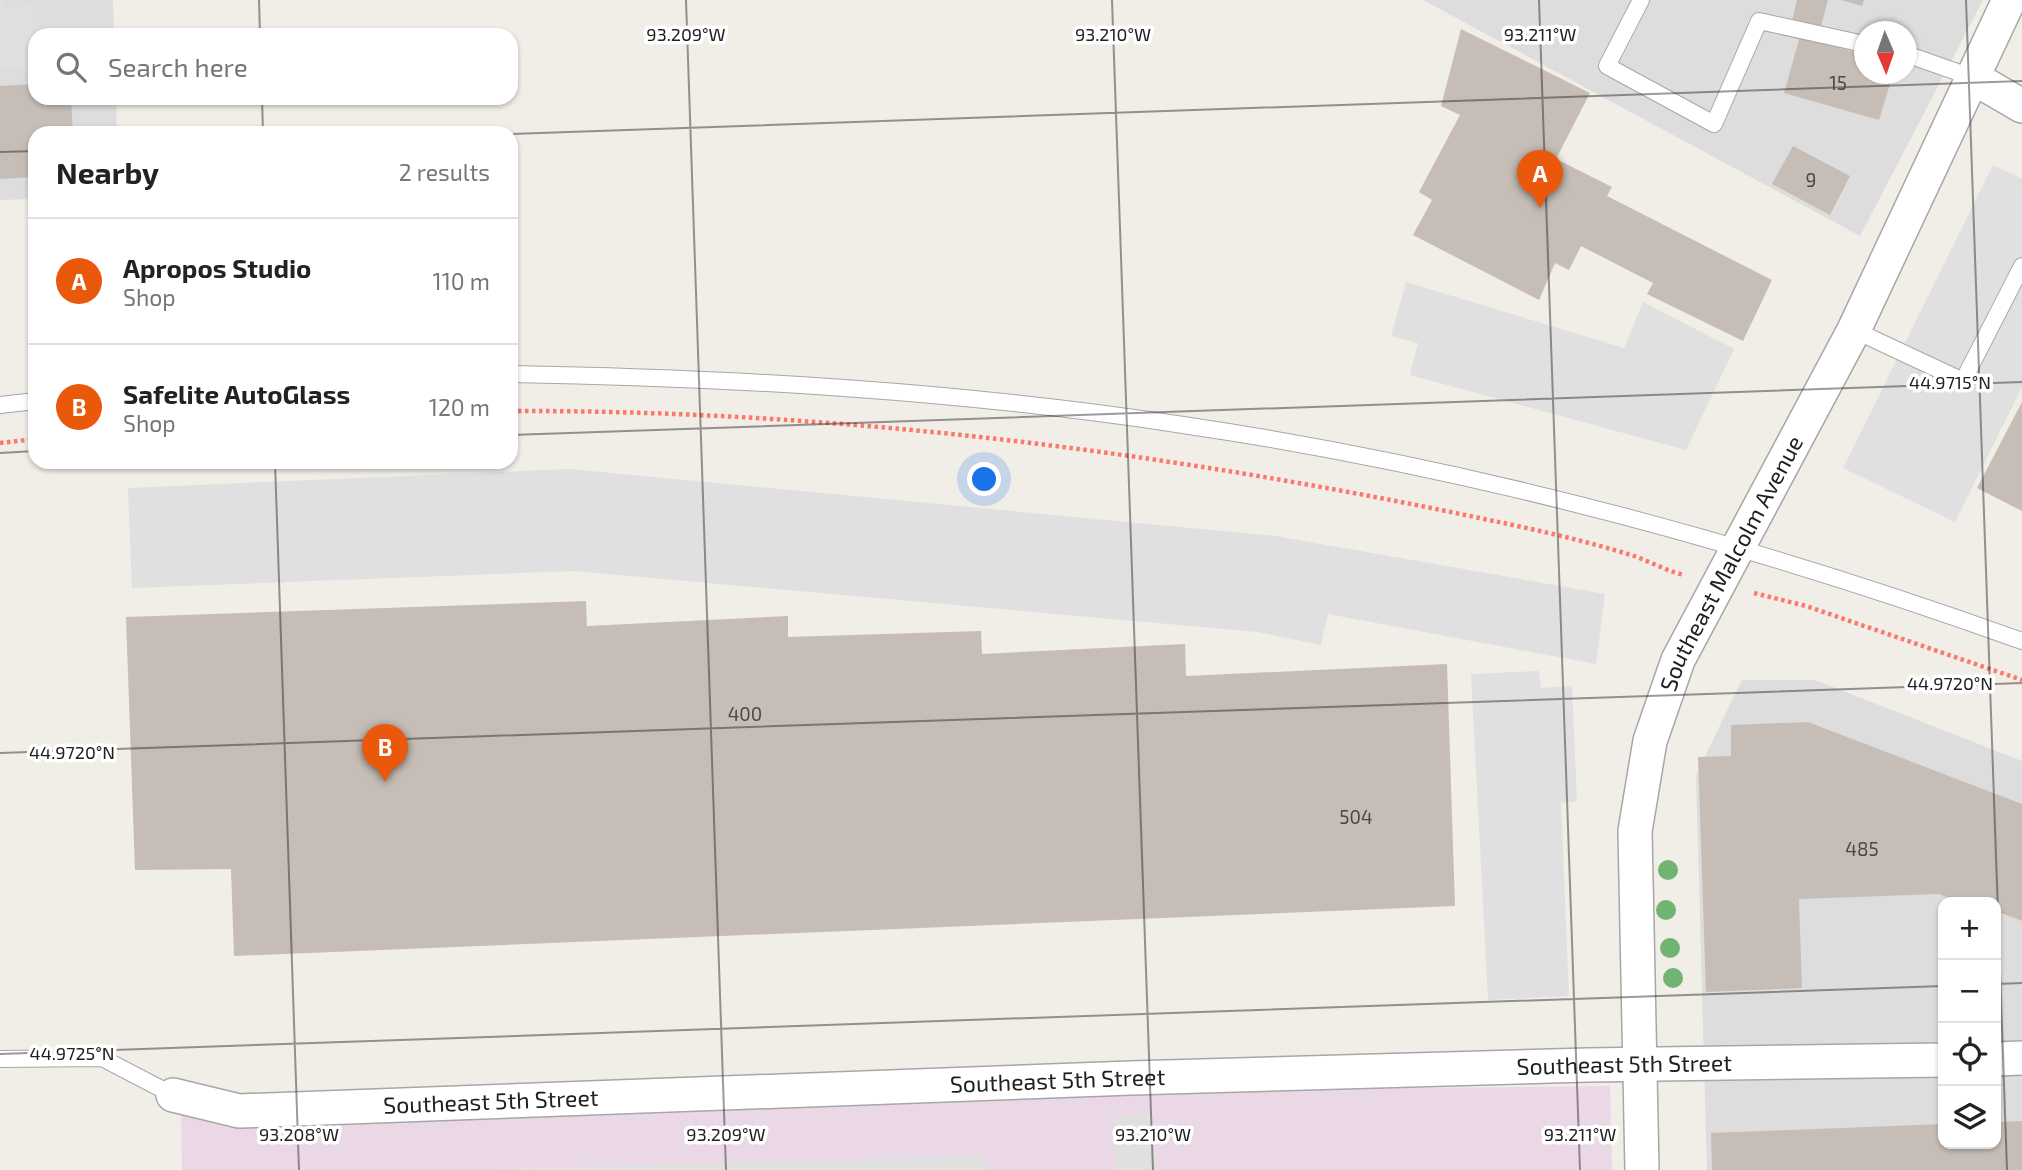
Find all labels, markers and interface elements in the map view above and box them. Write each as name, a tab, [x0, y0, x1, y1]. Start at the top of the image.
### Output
north arrow	[1854, 21, 1917, 84]
text: 93.209°W	[646, 23, 726, 45]
text: 93.210°W	[1075, 23, 1151, 45]
text: 93.211°W	[1504, 23, 1576, 45]
search box	[28, 28, 518, 105]
icon: search	[52, 48, 90, 86]
text: Search here	[108, 51, 248, 82]
house number: 15	[1829, 71, 1847, 94]
pin: A	[1517, 150, 1563, 208]
text: Nearby	[56, 154, 159, 190]
text: 2 results	[399, 158, 490, 186]
house number: 9	[1806, 168, 1816, 191]
text: Apropos Studio	[123, 252, 311, 283]
text: A	[71, 267, 87, 295]
text: 110 m	[433, 267, 490, 295]
text: Shop	[123, 283, 176, 311]
text: 44.9715°N	[1909, 371, 1991, 393]
text: Safelite AutoGlass	[123, 378, 350, 409]
text: B	[72, 393, 86, 421]
text: 120 m	[429, 393, 490, 421]
text: Shop	[123, 409, 176, 437]
street label: Southeast Malcolm Avenue	[1653, 430, 1808, 695]
your location	[967, 462, 1001, 496]
text: 44.9720°N	[1907, 672, 1993, 694]
house number: 400	[728, 702, 762, 725]
pin: B	[362, 724, 408, 782]
text: 44.9720°N	[29, 741, 115, 763]
house number: 504	[1339, 805, 1373, 828]
house number: 485	[1845, 837, 1879, 860]
map controls	[1938, 897, 2001, 1149]
button: +	[1938, 897, 2001, 960]
button: −	[1938, 960, 2001, 1023]
button: locate	[1938, 1023, 2001, 1086]
text: 44.9725°N	[30, 1042, 114, 1064]
street label: Southeast 5th Street	[1516, 1048, 1732, 1080]
street label: Southeast 5th Street	[949, 1062, 1166, 1098]
street label: Southeast 5th Street	[383, 1083, 599, 1119]
button: layers	[1938, 1086, 2001, 1149]
text: 93.208°W	[259, 1123, 339, 1145]
text: 93.209°W	[686, 1123, 766, 1145]
text: 93.210°W	[1115, 1123, 1191, 1145]
text: 93.211°W	[1544, 1123, 1616, 1145]

